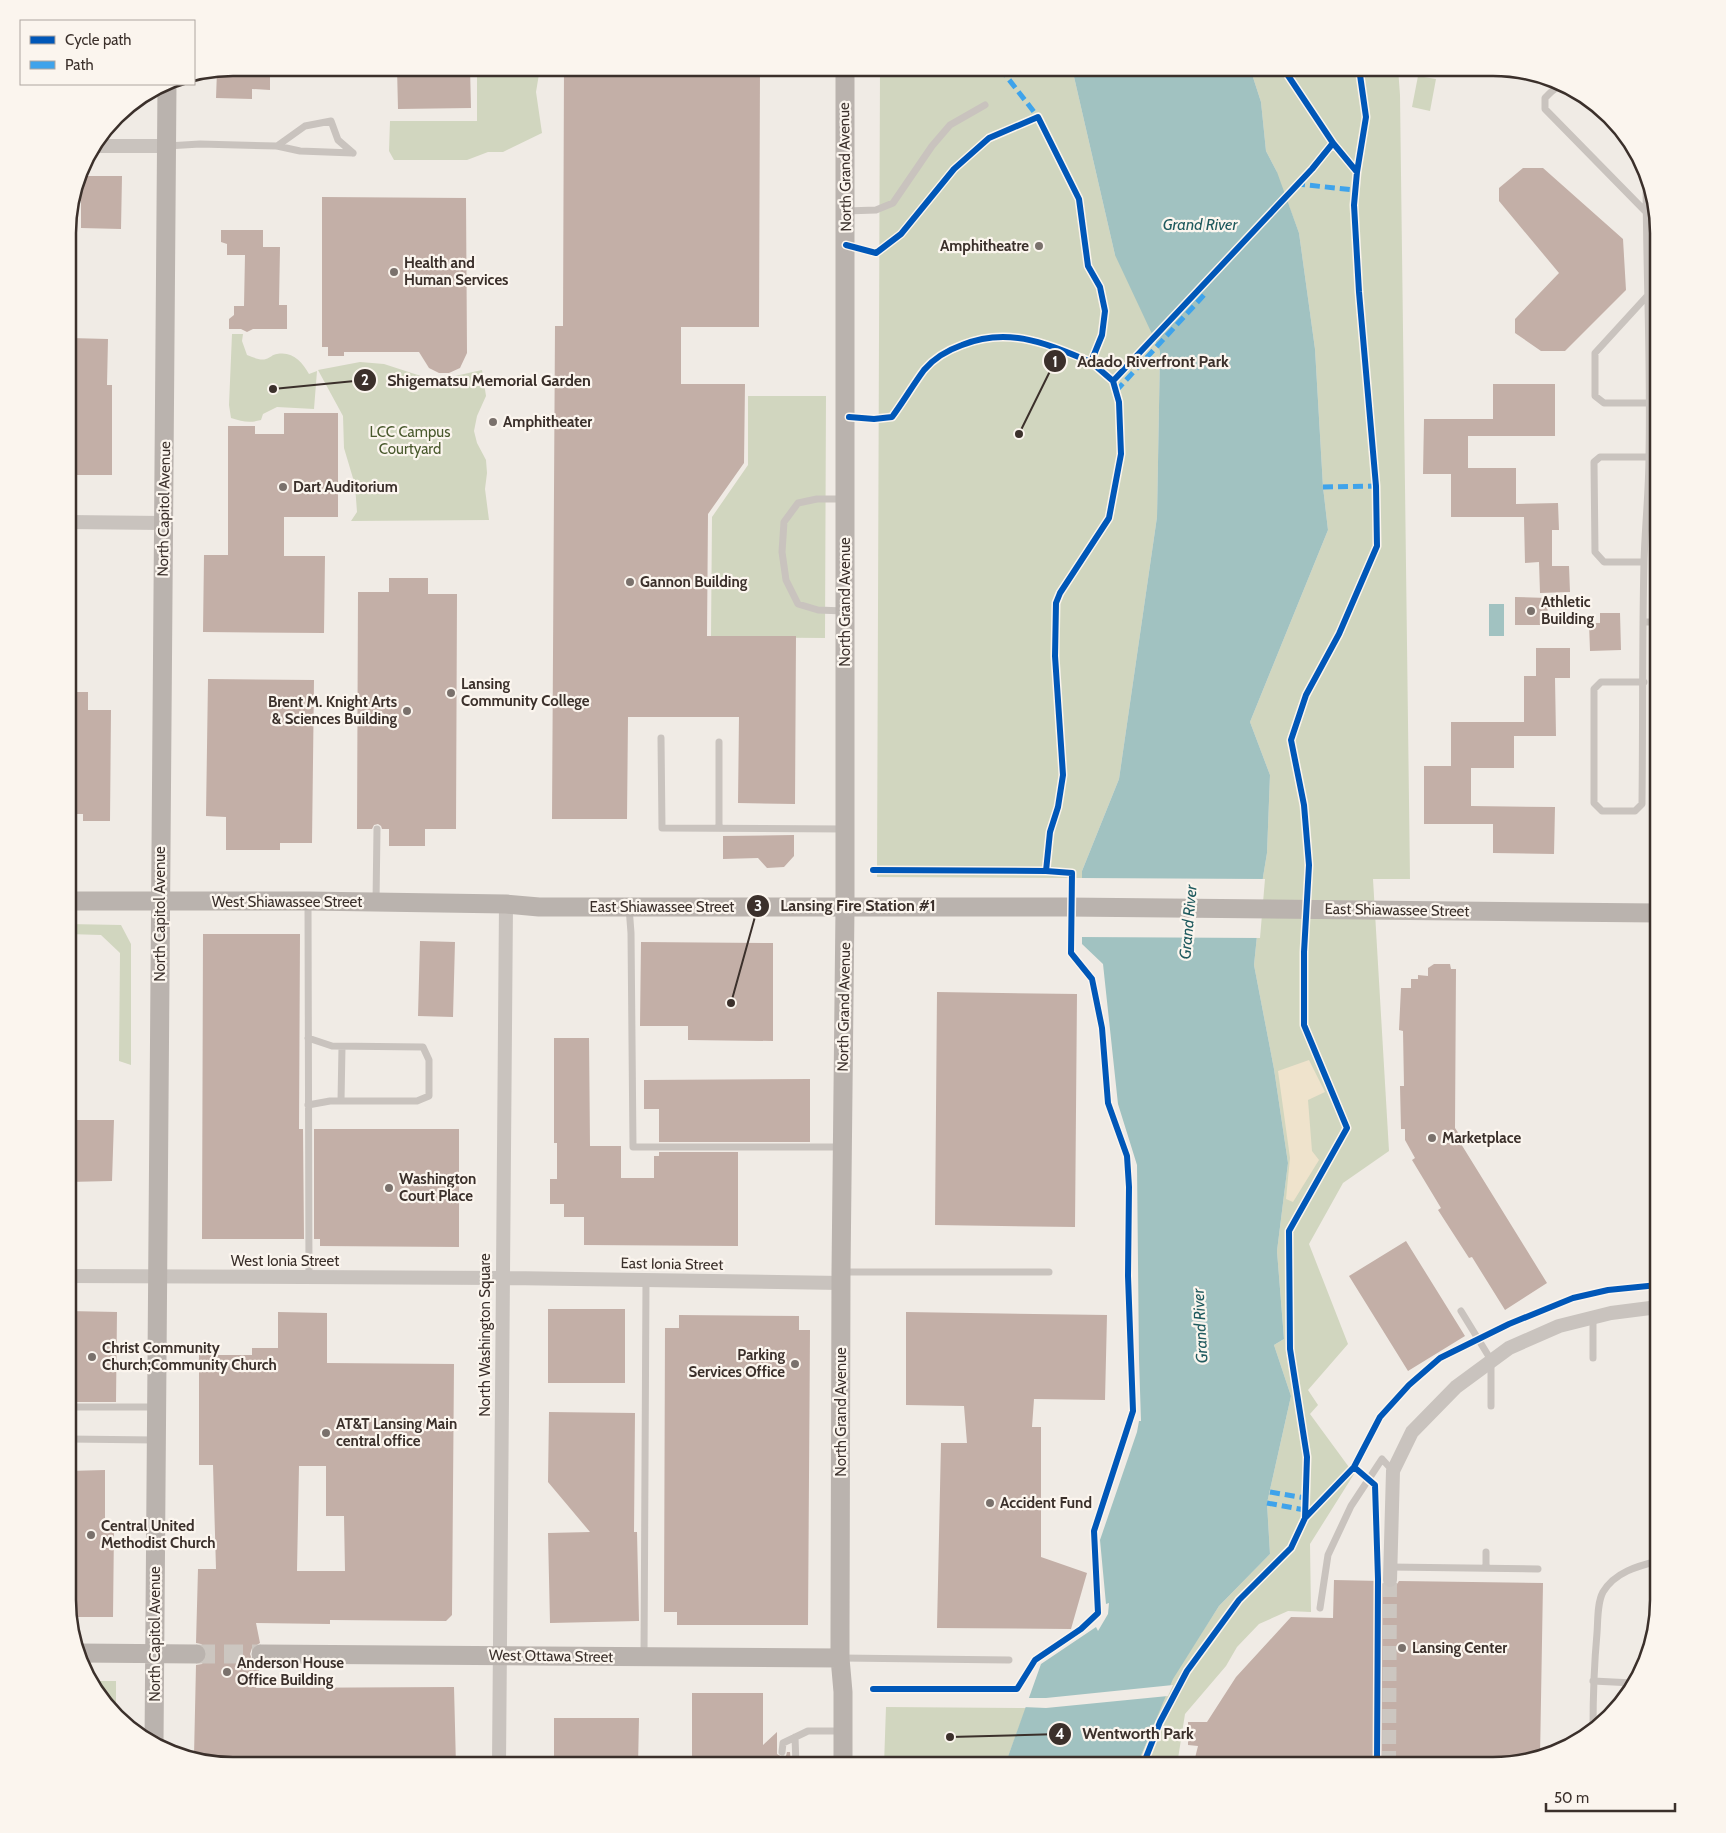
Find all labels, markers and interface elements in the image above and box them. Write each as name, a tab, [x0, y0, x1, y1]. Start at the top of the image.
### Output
legend	[20, 20, 195, 85]
text: Cycle path	[65, 31, 131, 49]
text: Path	[65, 56, 94, 74]
street label: North Grand Avenue	[835, 102, 855, 232]
water label: Grand River	[1163, 215, 1238, 234]
place label: Amphitheatre	[940, 237, 1029, 255]
marker: Amphitheatre	[1033, 240, 1045, 252]
place label: Health and Human Services	[404, 254, 508, 289]
marker: Health and Human Services	[388, 266, 400, 278]
callout: Adado Riverfront Park	[1042, 346, 1239, 377]
text: Adado Riverfront Park	[1077, 352, 1229, 371]
text: 1	[1052, 353, 1058, 371]
callout: Shigematsu Memorial Garden	[352, 365, 601, 396]
text: 2	[361, 371, 369, 389]
text: Shigematsu Memorial Garden	[387, 371, 591, 390]
place label: Amphitheater	[503, 413, 592, 431]
marker: Amphitheater	[487, 416, 499, 428]
park label: LCC Campus Courtyard	[370, 423, 450, 458]
street label: North Capitol Avenue	[154, 441, 174, 577]
place label: Dart Auditorium	[293, 478, 398, 496]
marker: Dart Auditorium	[277, 481, 289, 493]
street label: North Grand Avenue	[836, 537, 854, 667]
place label: Gannon Building	[640, 573, 748, 591]
marker: Gannon Building	[624, 576, 636, 588]
place label: Athletic Building	[1541, 593, 1594, 628]
marker: Athletic Building	[1525, 605, 1537, 617]
place label: Lansing Community College	[461, 675, 590, 710]
marker: Lansing Community College	[445, 687, 457, 699]
place label: Brent M. Knight Arts & Sciences Building	[268, 693, 397, 728]
marker: Brent M. Knight Arts & Sciences Building	[401, 705, 413, 717]
street label: North Capitol Avenue	[151, 846, 169, 982]
water label: Grand River	[1175, 883, 1201, 960]
callout: Lansing Fire Station #1	[746, 890, 946, 921]
street label: West Shiawassee Street	[212, 893, 362, 911]
text: Lansing Fire Station #1	[780, 896, 936, 915]
text: 3	[754, 897, 762, 915]
street label: East Shiawassee Street	[590, 898, 734, 916]
street label: East Shiawassee Street	[1324, 900, 1470, 920]
street label: North Grand Avenue	[834, 942, 854, 1072]
place label: Marketplace	[1442, 1129, 1521, 1147]
marker: Marketplace	[1426, 1132, 1438, 1144]
place label: Washington Court Place	[399, 1170, 476, 1205]
marker: Washington Court Place	[383, 1182, 395, 1194]
street label: West Ionia Street	[231, 1252, 339, 1270]
street label: North Washington Square	[476, 1253, 494, 1417]
street label: East Ionia Street	[620, 1254, 724, 1274]
water label: Grand River	[1189, 1287, 1211, 1364]
place label: Christ Community Church;Community Church	[102, 1339, 277, 1374]
place label: Parking Services Office	[689, 1346, 785, 1381]
street label: North Grand Avenue	[832, 1347, 850, 1477]
marker: Christ Community Church;Community Church	[86, 1351, 98, 1363]
marker: Parking Services Office	[789, 1358, 801, 1370]
place label: AT&T Lansing Main central office	[336, 1415, 457, 1450]
marker: AT&T Lansing Main central office	[320, 1427, 332, 1439]
place label: Accident Fund	[1000, 1494, 1092, 1512]
marker: Accident Fund	[984, 1497, 996, 1509]
place label: Central United Methodist Church	[101, 1517, 216, 1552]
marker: Central United Methodist Church	[85, 1529, 97, 1541]
street label: North Capitol Avenue	[146, 1566, 164, 1702]
place label: Lansing Center	[1412, 1639, 1507, 1657]
marker: Lansing Center	[1396, 1642, 1408, 1654]
street label: West Ottawa Street	[489, 1646, 613, 1666]
place label: Anderson House Office Building	[237, 1654, 344, 1689]
marker: Anderson House Office Building	[221, 1666, 233, 1678]
callout: Wentworth Park	[1047, 1718, 1204, 1749]
text: Wentworth Park	[1082, 1724, 1194, 1743]
text: 4	[1055, 1725, 1065, 1743]
scale bar	[1546, 1780, 1675, 1812]
text: 50 m	[1554, 1789, 1589, 1807]

